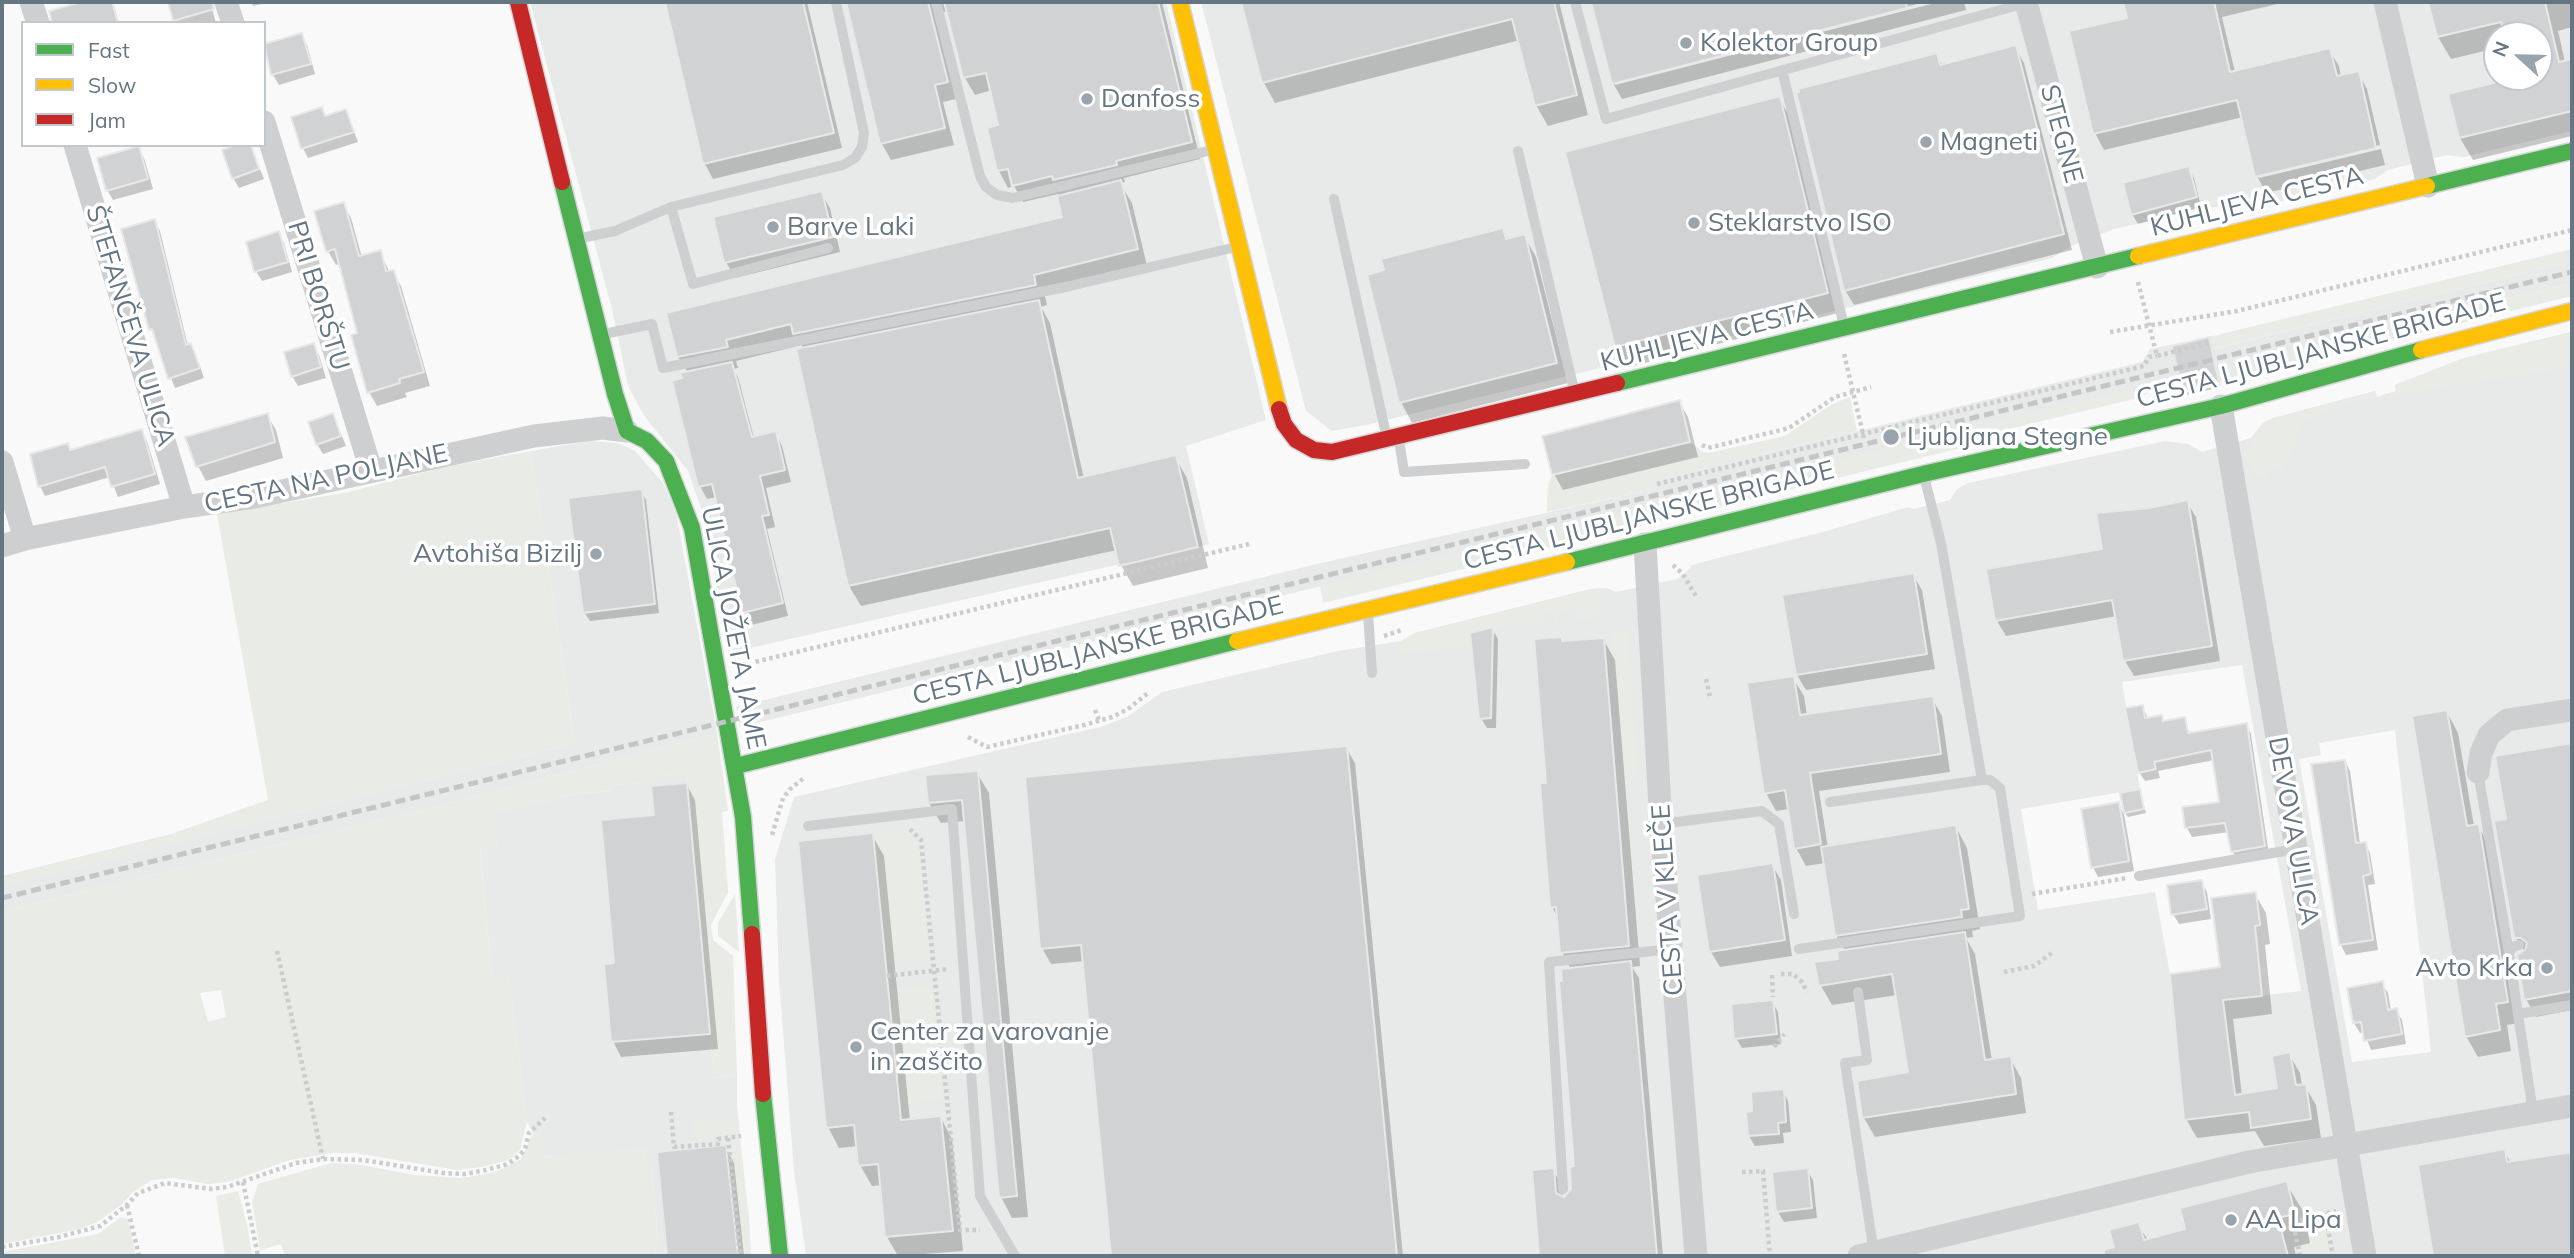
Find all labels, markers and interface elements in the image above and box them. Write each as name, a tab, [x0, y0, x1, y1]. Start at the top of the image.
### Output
legend	[21, 21, 266, 147]
north arrow	[2483, 21, 2553, 91]
place label: Kolektor Group	[1700, 27, 1878, 59]
marker: Kolektor Group	[1678, 35, 1694, 51]
text: Fast	[88, 37, 130, 63]
text: N	[2487, 38, 2514, 60]
text: Slow	[88, 72, 136, 98]
street label: STEGNE	[2033, 81, 2089, 187]
place label: Danfoss	[1101, 83, 1200, 115]
marker: Danfoss	[1079, 91, 1095, 107]
text: Jam	[88, 107, 126, 133]
place label: Magneti	[1940, 126, 2038, 158]
marker: Magneti	[1918, 134, 1934, 150]
street label: KUHLJEVA CESTA	[2147, 160, 2367, 244]
street label: ŠTEFANČEVA ULICA	[78, 202, 182, 450]
place label: Steklarstvo ISO	[1708, 207, 1892, 239]
place label: Barve Laki	[787, 211, 914, 243]
marker: Steklarstvo ISO	[1686, 215, 1702, 231]
street label: PRI BORŠTU	[280, 217, 356, 375]
marker: Barve Laki	[765, 219, 781, 235]
street label: CESTA LJUBLJANSKE BRIGADE	[2133, 287, 2509, 415]
street label: KUHLJEVA CESTA	[1597, 295, 1817, 379]
place label: Ljubljana Stegne	[1907, 421, 2108, 453]
marker: Ljubljana Stegne	[1881, 427, 1901, 447]
street label: CESTA NA POLJANE	[201, 438, 451, 520]
street label: CESTA LJUBLJANSKE BRIGADE	[1460, 455, 1838, 577]
street label: ULICA JOŽETA JAME	[694, 504, 772, 752]
place label: Avtohiša Bizilj	[413, 538, 582, 570]
marker: Avtohiša Bizilj	[588, 546, 604, 562]
street label: CESTA LJUBLJANSKE BRIGADE	[909, 590, 1287, 712]
street label: DEVOVA ULICA	[2261, 734, 2325, 928]
street label: CESTA V KLEČE	[1646, 803, 1690, 997]
place label: Avto Krka	[2415, 952, 2533, 984]
marker: Avto Krka	[2539, 960, 2555, 976]
place label: Center za varovanje in zaščito	[870, 1016, 1109, 1078]
marker: Center za varovanje in zaščito	[848, 1039, 864, 1055]
place label: AA Lipa	[2245, 1204, 2342, 1236]
marker: AA Lipa	[2223, 1212, 2239, 1228]

